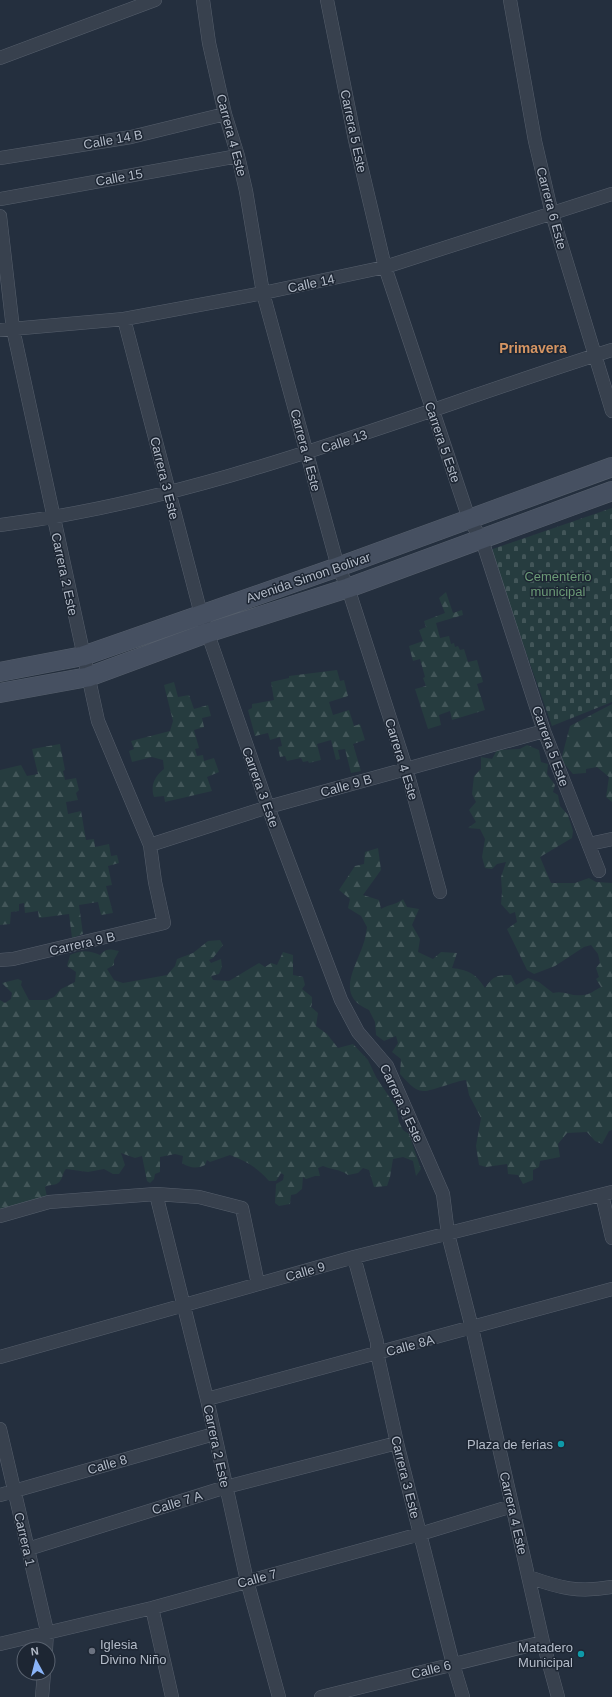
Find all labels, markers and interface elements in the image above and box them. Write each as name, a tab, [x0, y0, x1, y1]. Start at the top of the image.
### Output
street label: Carrera 5 Este	[337, 88, 370, 174]
street label: Carrera 4 Este	[213, 92, 250, 178]
street label: Calle 14 B	[82, 127, 144, 152]
street label: Carrera 6 Este	[533, 165, 570, 251]
street label: Calle 15	[94, 166, 144, 189]
street label: Calle 14	[286, 271, 336, 296]
district label: Primavera	[499, 340, 567, 356]
street label: Carrera 5 Este	[422, 400, 463, 485]
street label: Carrera 4 Este	[287, 407, 324, 493]
street label: Calle 13	[319, 427, 369, 456]
street label: Carrera 3 Este	[147, 435, 182, 521]
street label: Carrera 2 Este	[48, 531, 81, 617]
street label: Avenida Simon Bolivar	[244, 549, 373, 606]
park label: Cementerio municipal	[524, 569, 592, 599]
street label: Carrera 5 Este	[529, 704, 572, 788]
street label: Carrera 4 Este	[382, 717, 421, 802]
street label: Carrera 3 Este	[239, 745, 282, 829]
street label: Calle 9 B	[319, 771, 374, 800]
street label: Carrera 9 B	[48, 929, 117, 958]
street label: Carrera 3 Este	[377, 1062, 426, 1145]
street label: Calle 9	[284, 1259, 327, 1284]
street label: Calle 8A	[384, 1332, 436, 1359]
street label: Carrera 2 Este	[200, 1403, 233, 1489]
street label: Carrera 3 Este	[388, 1434, 423, 1520]
place label: Plaza de ferias	[467, 1437, 553, 1452]
marker: Plaza de ferias	[556, 1439, 566, 1449]
street label: Calle 8	[86, 1452, 129, 1477]
street label: Carrera 4 Este	[497, 1470, 530, 1556]
street label: Calle 7 A	[150, 1488, 205, 1517]
street label: Carrera 1	[11, 1511, 38, 1568]
street label: Calle 7	[236, 1566, 279, 1591]
place label: Iglesia Divino Niño	[100, 1637, 166, 1667]
place label: Matadero Municipal	[518, 1640, 573, 1670]
north arrow	[16, 1641, 56, 1681]
text: N	[30, 1645, 40, 1658]
marker: Iglesia Divino Niño	[87, 1646, 97, 1656]
marker: Matadero Municipal	[576, 1649, 586, 1659]
street label: Calle 6	[410, 1657, 453, 1682]

